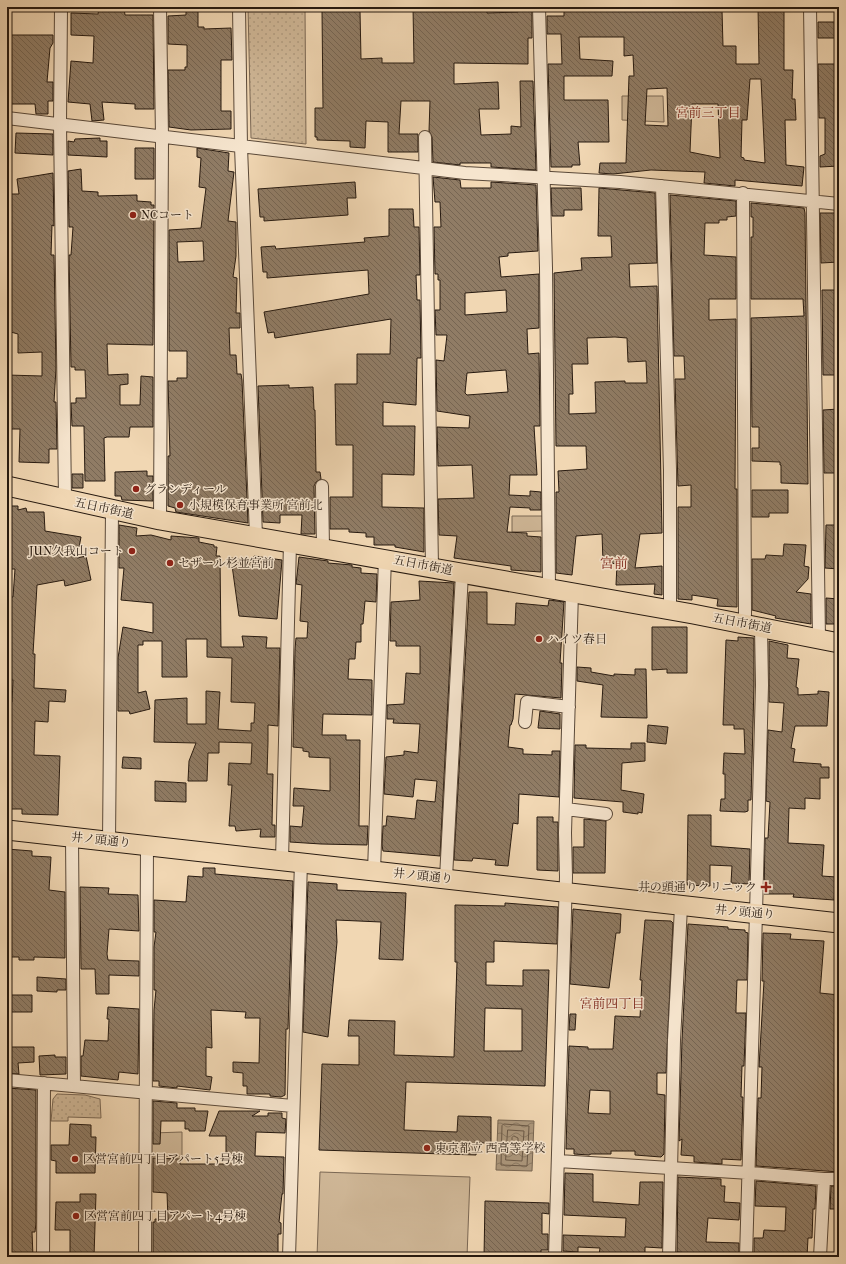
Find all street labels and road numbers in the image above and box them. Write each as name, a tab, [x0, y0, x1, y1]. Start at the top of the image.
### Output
street label: 五日市街道	[73, 495, 135, 521]
street label: 五日市街道	[392, 552, 454, 578]
street label: 五日市街道	[711, 610, 773, 636]
street label: 井ノ頭通り	[70, 830, 132, 850]
street label: 井ノ頭通り	[392, 866, 454, 886]
street label: 井ノ頭通り	[714, 902, 776, 922]

